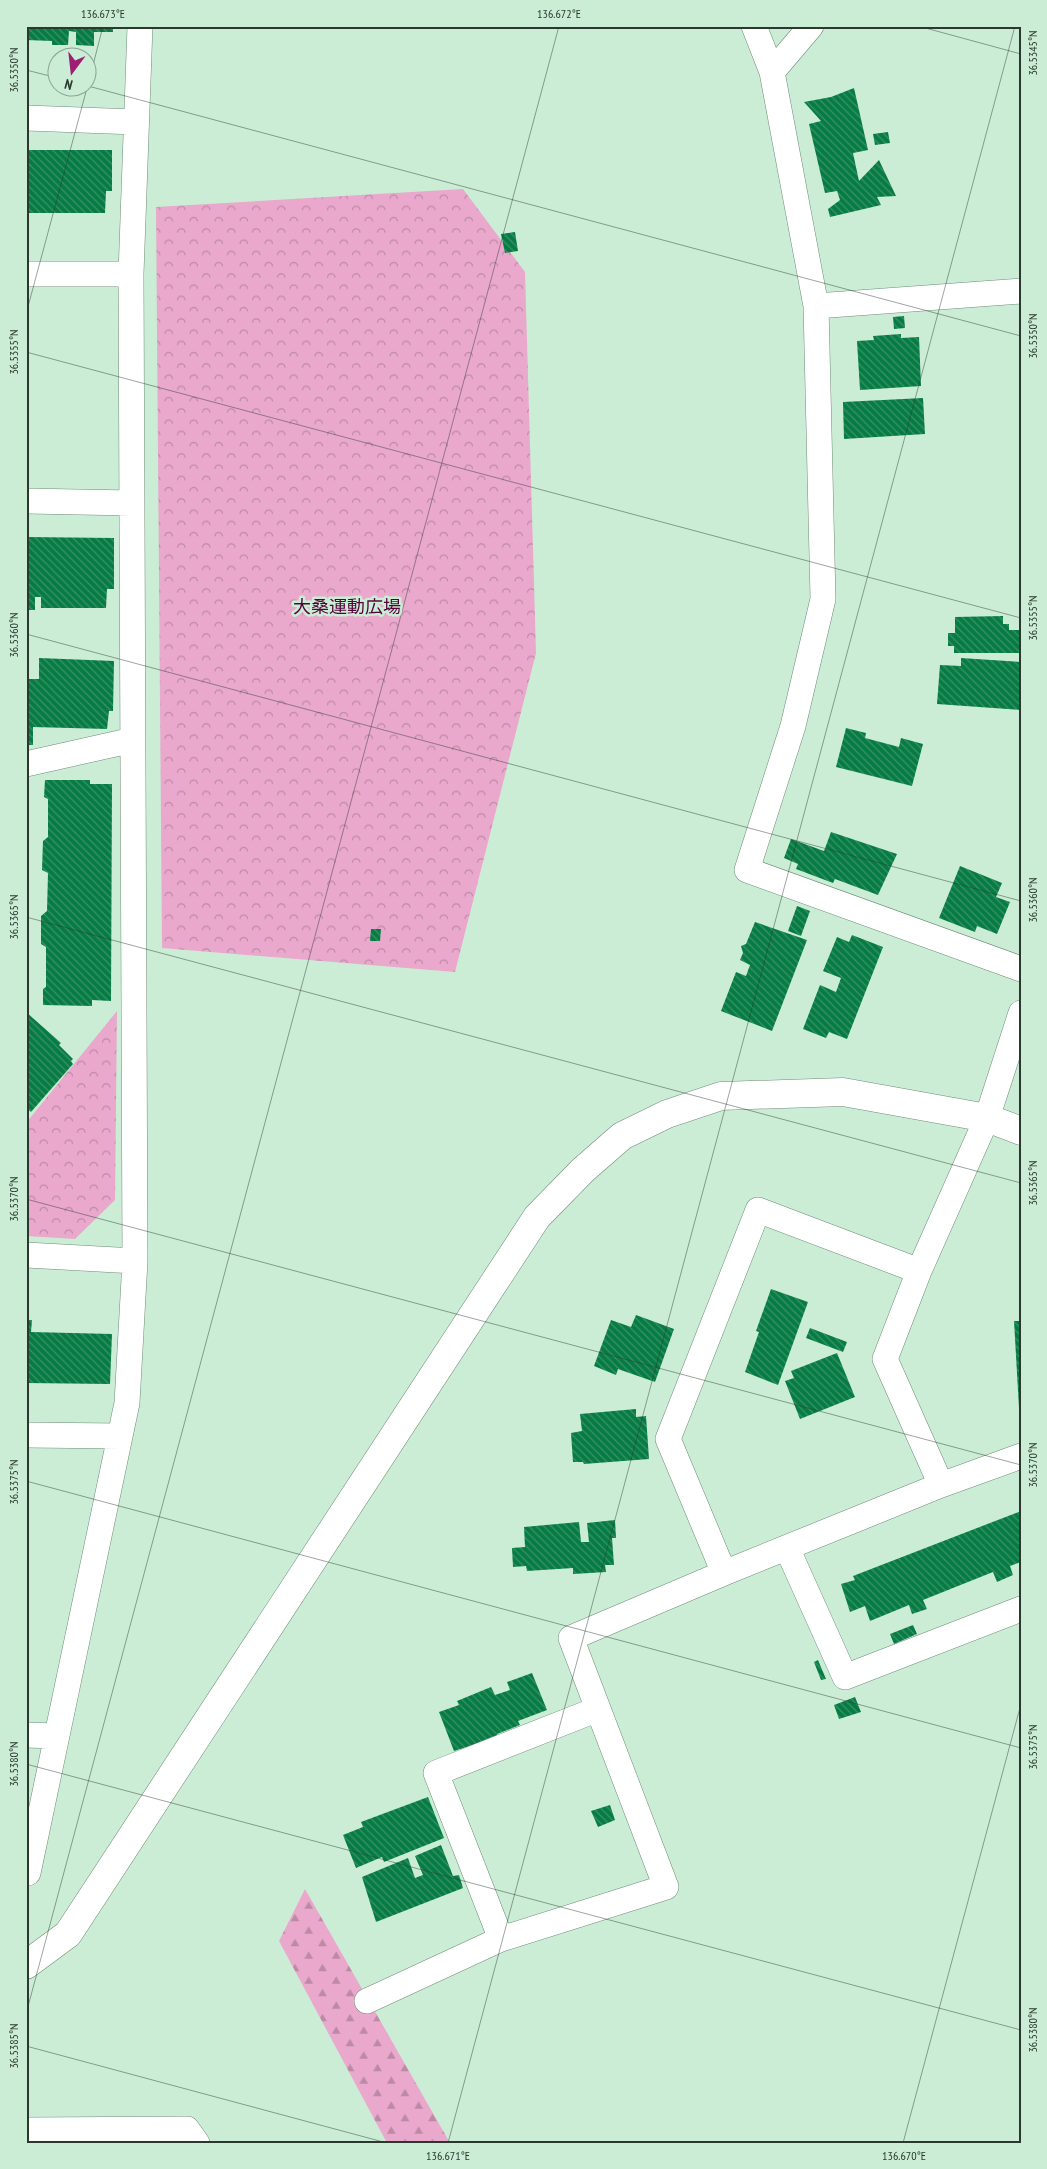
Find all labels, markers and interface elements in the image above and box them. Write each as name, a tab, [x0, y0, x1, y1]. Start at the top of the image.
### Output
text: 136.673°E	[81, 6, 125, 21]
text: 136.672°E	[537, 6, 581, 21]
text: 36.5345°N	[1025, 30, 1040, 76]
text: 36.5350°N	[6, 47, 21, 93]
north arrow	[48, 48, 98, 98]
text: N	[63, 75, 75, 94]
text: 36.5350°N	[1025, 313, 1040, 359]
text: 36.5355°N	[6, 329, 21, 375]
park label: 大桑運動広場	[293, 595, 401, 618]
text: 36.5355°N	[1025, 595, 1040, 641]
text: 36.5360°N	[6, 612, 21, 658]
text: 36.5360°N	[1025, 877, 1040, 923]
text: 36.5365°N	[6, 894, 21, 940]
text: 36.5365°N	[1025, 1160, 1040, 1206]
text: 36.5370°N	[6, 1176, 21, 1222]
text: 36.5370°N	[1025, 1442, 1040, 1488]
text: 36.5375°N	[6, 1459, 21, 1505]
text: 36.5375°N	[1025, 1724, 1040, 1770]
text: 36.5380°N	[6, 1741, 21, 1787]
text: 36.5380°N	[1025, 2007, 1040, 2053]
text: 36.5385°N	[6, 2023, 21, 2069]
text: 136.671°E	[426, 2148, 470, 2163]
text: 136.670°E	[882, 2148, 926, 2163]

